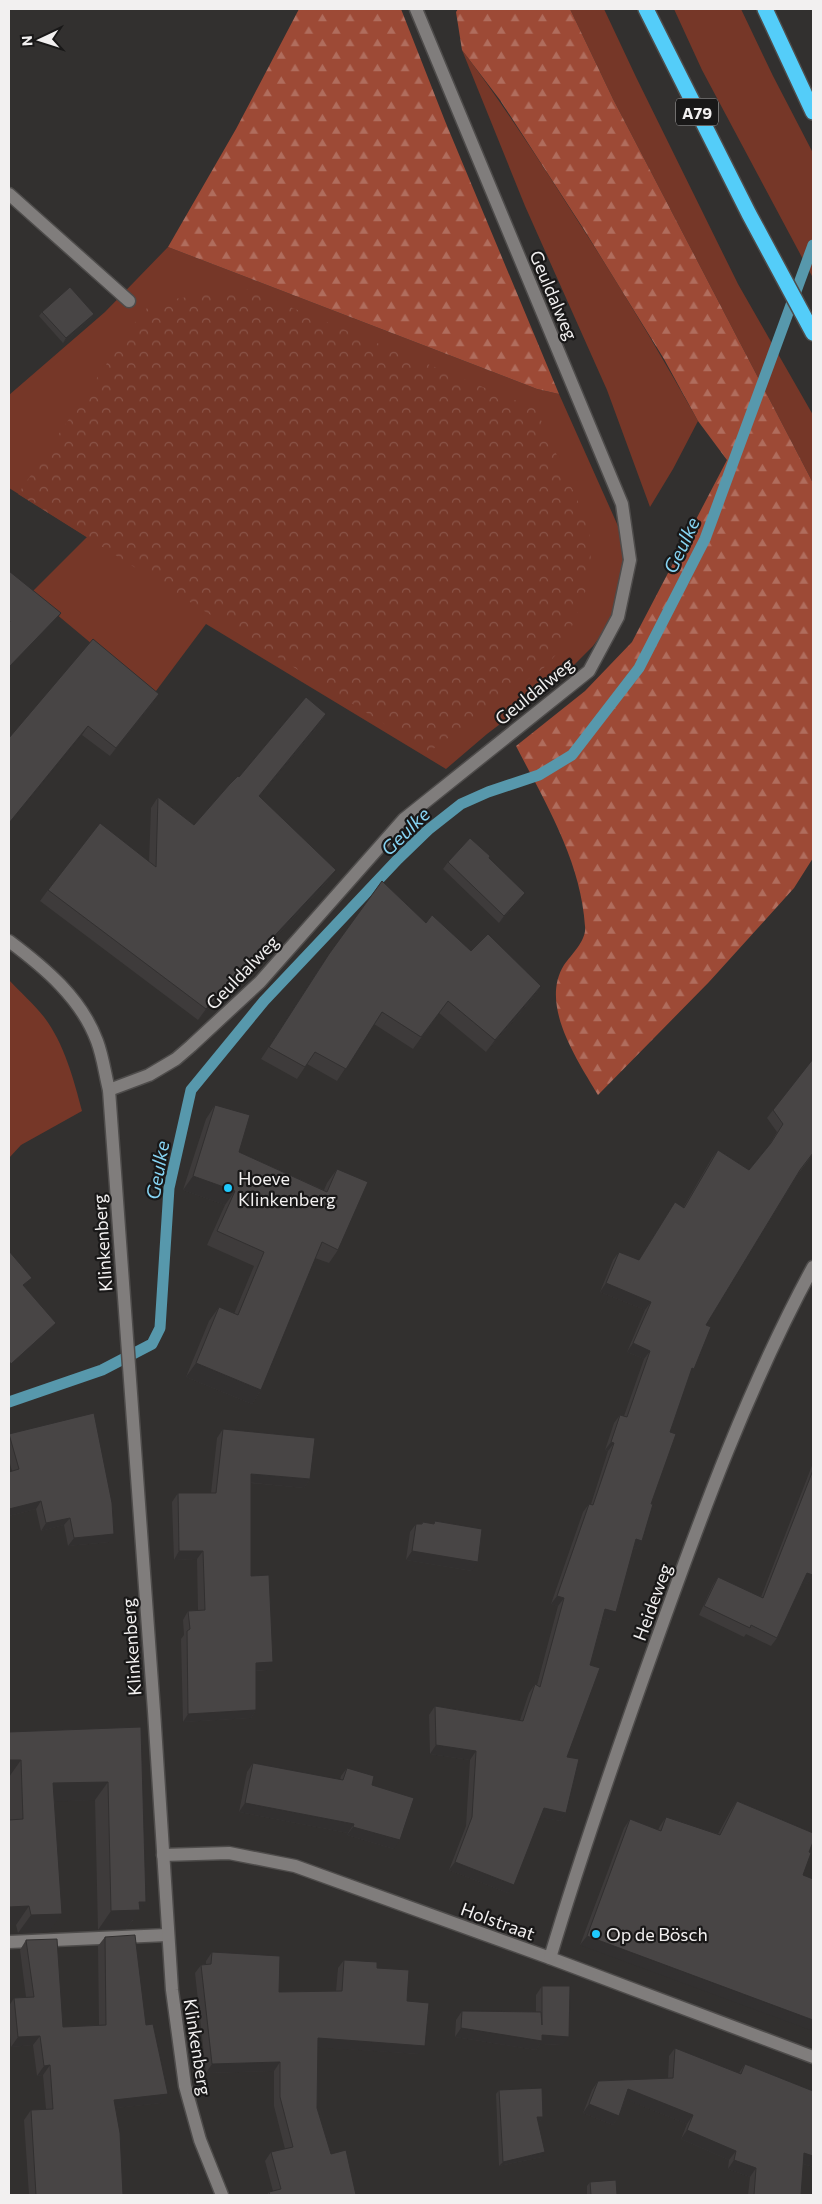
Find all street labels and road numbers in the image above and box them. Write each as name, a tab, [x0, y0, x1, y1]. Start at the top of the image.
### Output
road number: A79	[676, 98, 718, 125]
street label: Geuldalweg	[525, 247, 583, 343]
street label: Geuldalweg	[490, 652, 578, 729]
street label: Geuldalweg	[201, 930, 283, 1014]
street label: Klinkenberg	[88, 1193, 116, 1293]
street label: Heideweg	[628, 1560, 676, 1644]
street label: Klinkenberg	[117, 1597, 145, 1697]
street label: Holstraat	[458, 1897, 538, 1945]
street label: Klinkenberg	[179, 1997, 217, 2097]

